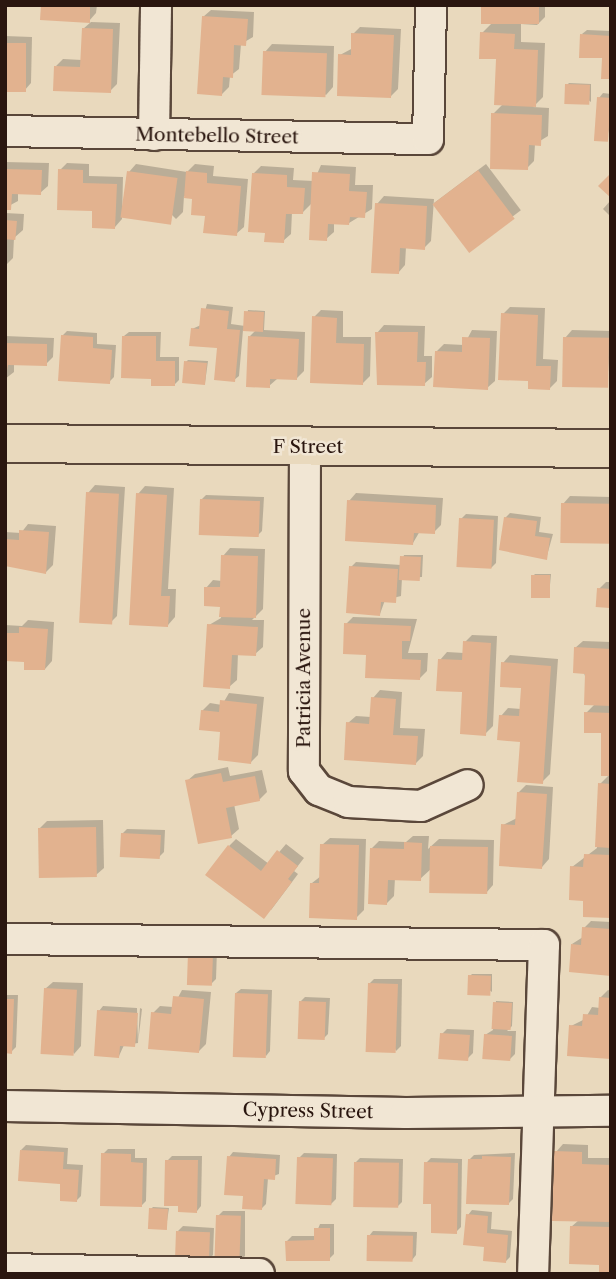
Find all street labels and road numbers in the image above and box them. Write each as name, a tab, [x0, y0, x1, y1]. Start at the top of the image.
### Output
street label: Montebello Street	[135, 123, 299, 149]
street label: F Street	[272, 436, 344, 458]
street label: Patricia Avenue	[293, 607, 315, 749]
street label: Cypress Street	[242, 1098, 374, 1124]

